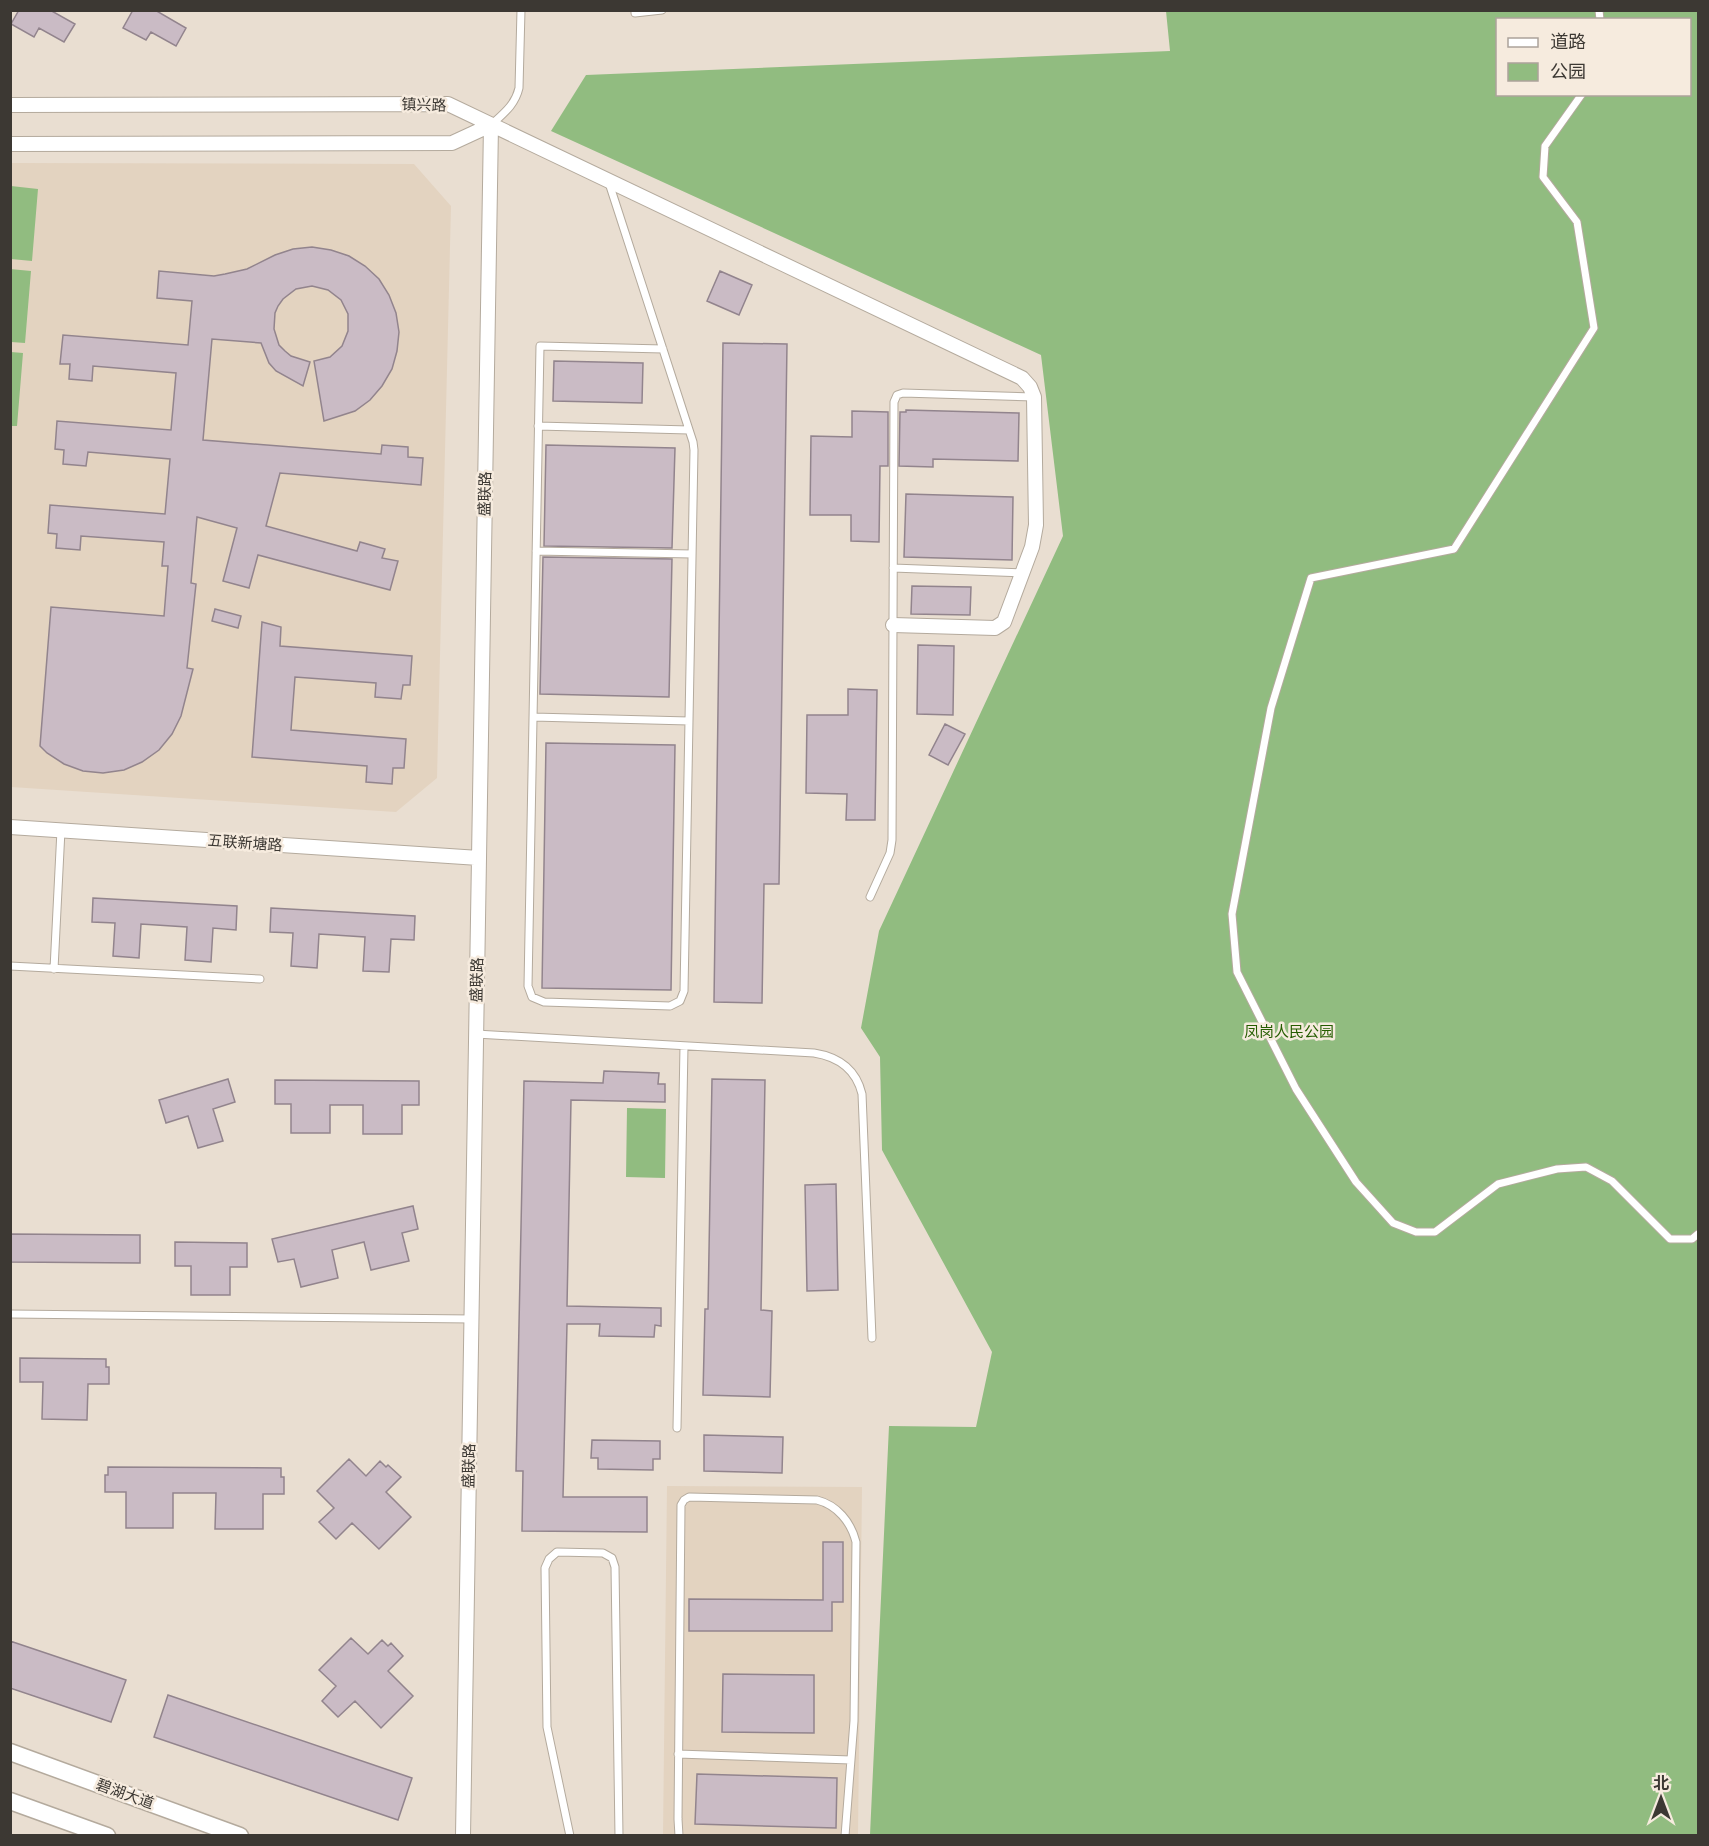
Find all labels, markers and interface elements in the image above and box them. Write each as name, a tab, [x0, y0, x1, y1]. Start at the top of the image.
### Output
legend	[1496, 18, 1691, 96]
text: 道路	[1550, 30, 1586, 53]
text: 公园	[1550, 60, 1586, 83]
street label: 镇兴路	[401, 94, 447, 115]
street label: 盛联路	[475, 471, 494, 517]
street label: 五联新塘路	[207, 830, 283, 855]
street label: 盛联路	[467, 957, 486, 1003]
park label: 凤岗人民公园	[1244, 1022, 1334, 1041]
street label: 盛联路	[459, 1443, 478, 1489]
north arrow	[1631, 1768, 1691, 1828]
text: 北	[1653, 1773, 1669, 1793]
street label: 碧湖大道	[94, 1774, 157, 1813]

